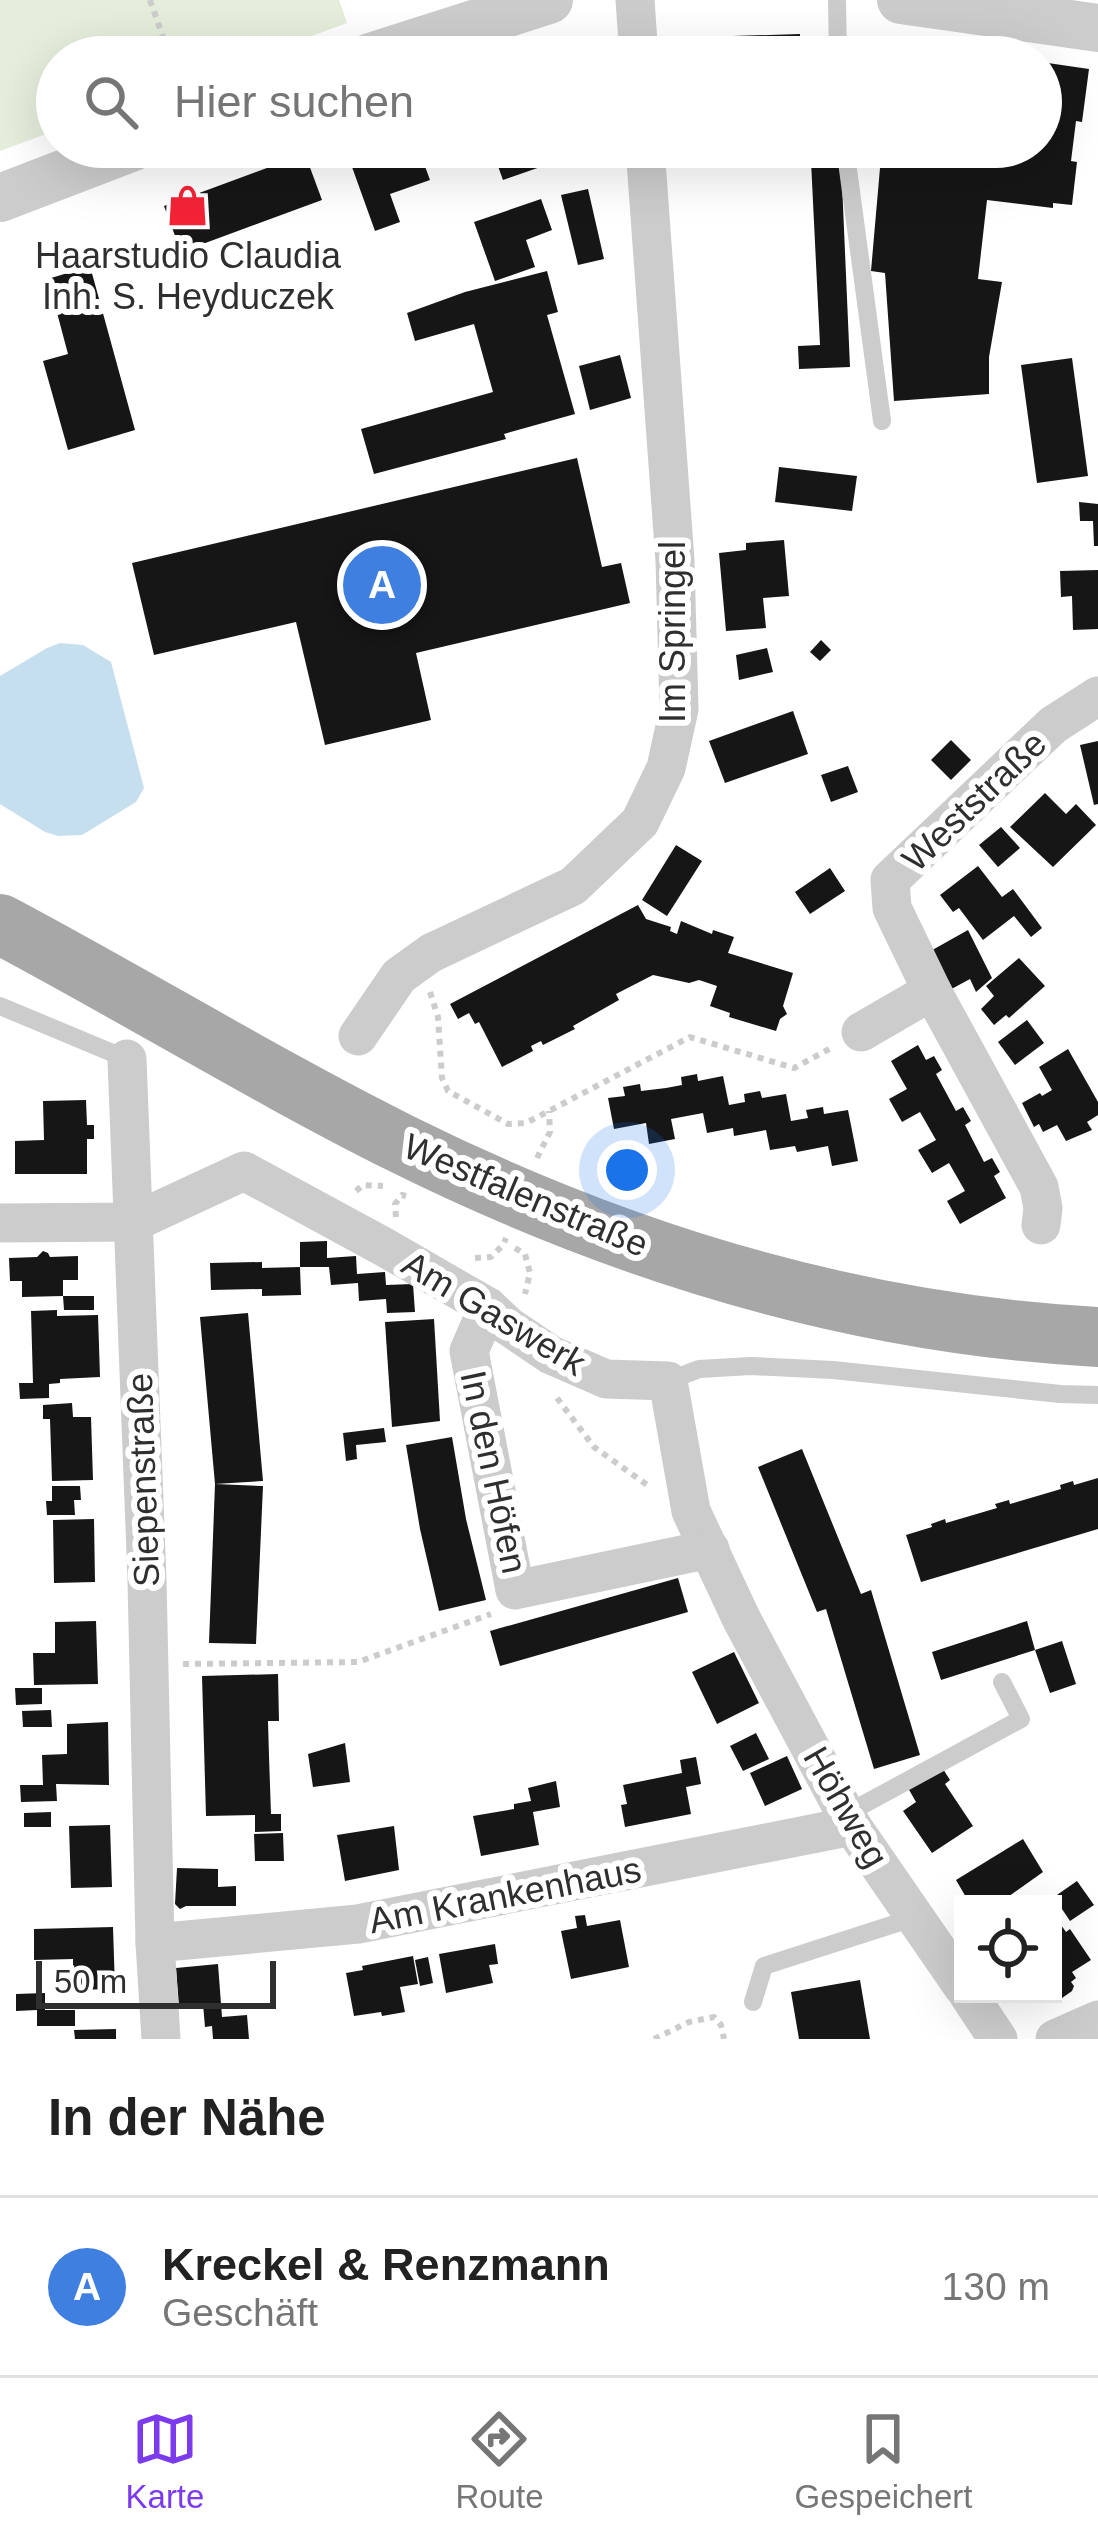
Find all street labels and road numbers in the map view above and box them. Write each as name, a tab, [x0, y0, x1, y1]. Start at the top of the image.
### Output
street label: Im Springel	[652, 541, 693, 723]
street label: Weststraße	[894, 723, 1054, 879]
street label: Westfalenstraße	[398, 1125, 654, 1265]
street label: Am Gaswerk	[395, 1242, 594, 1384]
street label: In den Höfen	[453, 1367, 535, 1577]
street label: Siepenstraße	[119, 1372, 167, 1588]
street label: Höhweg	[795, 1740, 897, 1874]
street label: Am Krankenhaus	[366, 1849, 644, 1941]

